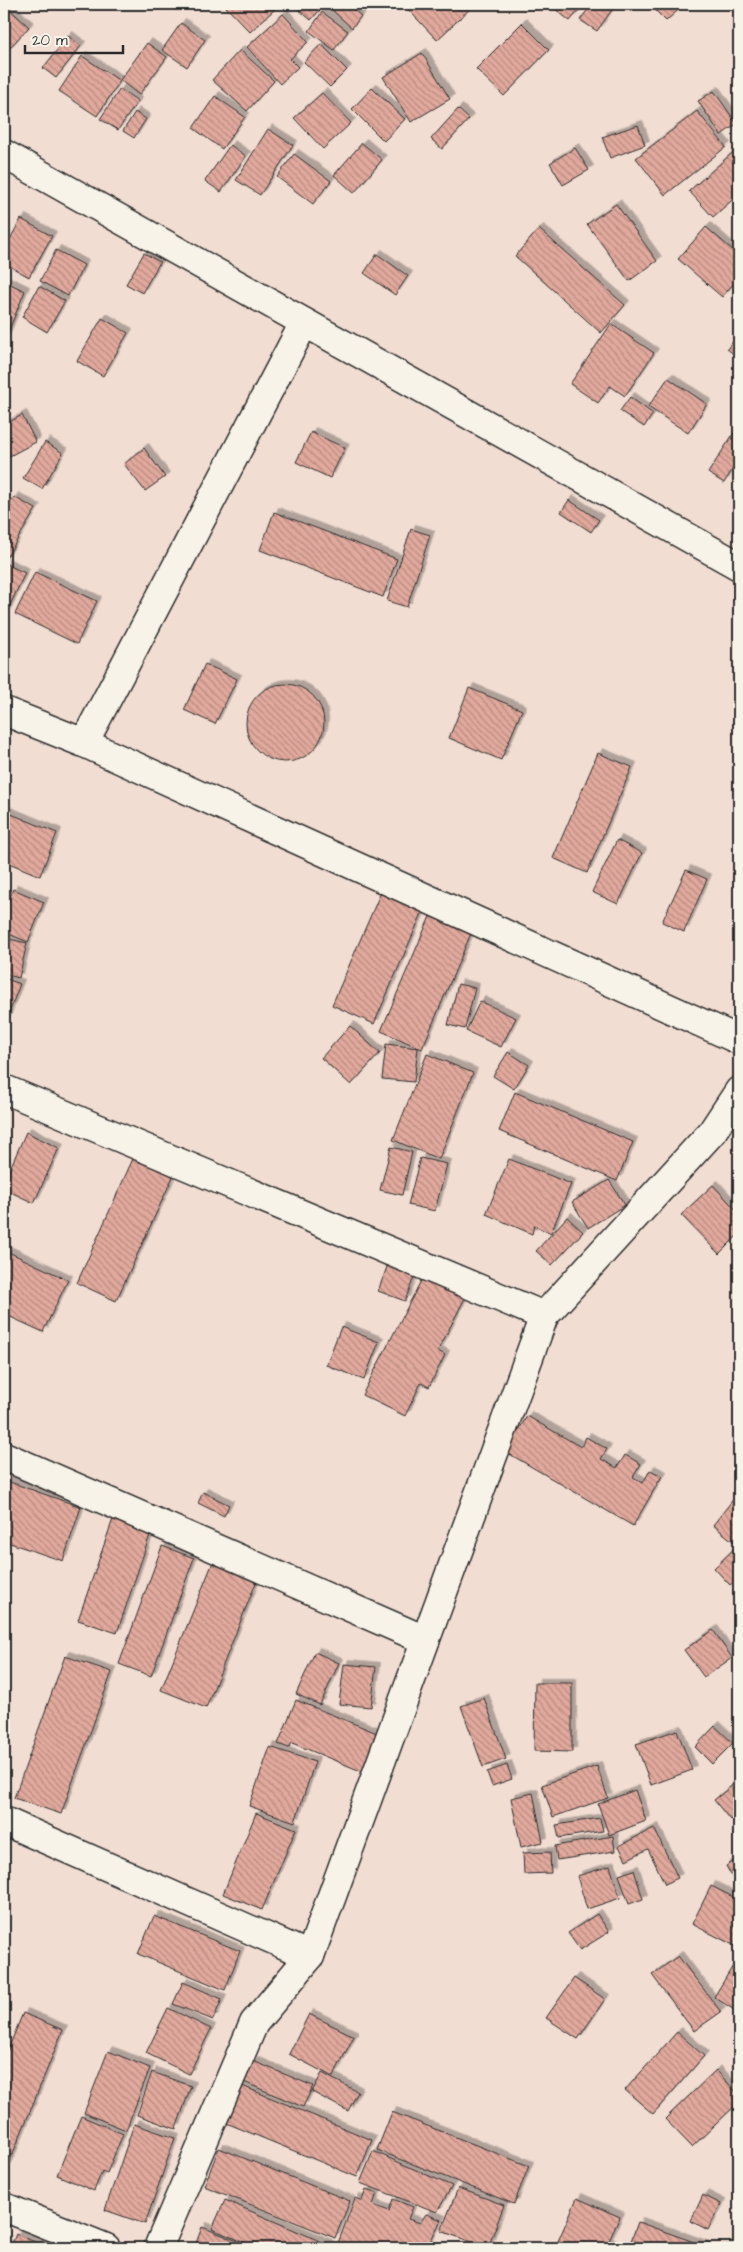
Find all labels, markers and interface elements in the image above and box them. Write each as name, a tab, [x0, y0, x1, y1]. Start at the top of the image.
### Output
scale bar	[25, 22, 122, 54]
text: 20 m	[32, 30, 68, 51]

